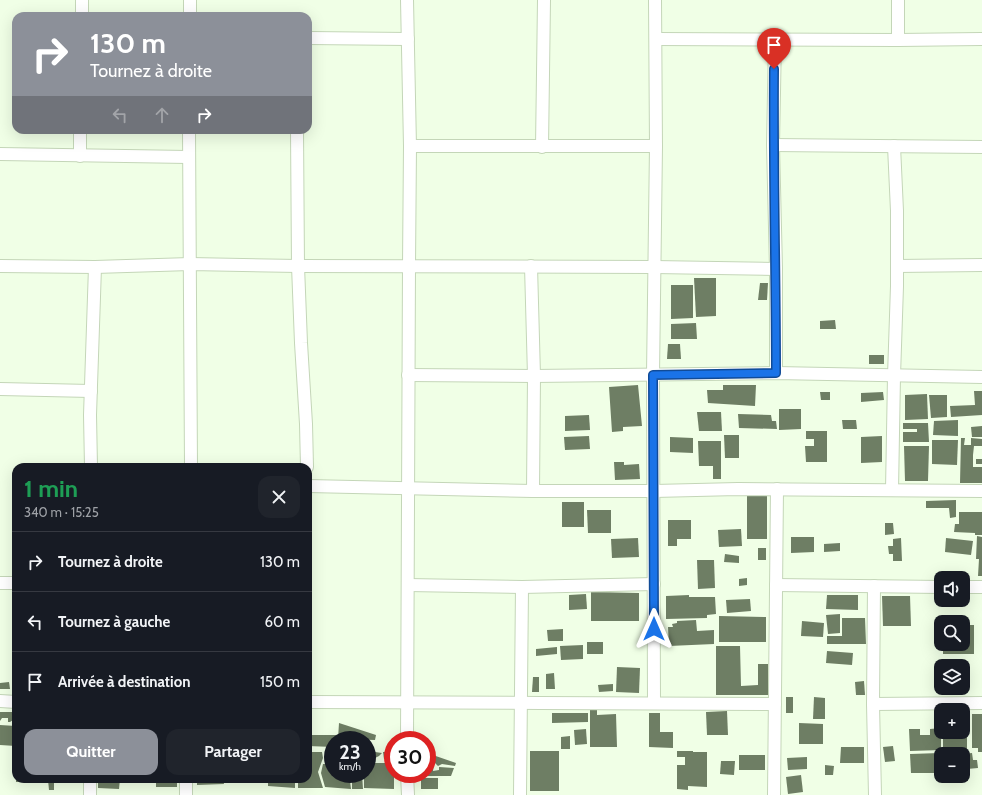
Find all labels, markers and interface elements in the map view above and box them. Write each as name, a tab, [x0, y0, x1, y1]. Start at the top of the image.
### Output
text: 130 m	[90, 26, 166, 60]
icon: right	[24, 28, 76, 80]
pin	[757, 28, 791, 69]
icon: arrive	[763, 34, 785, 56]
text: Tournez à droite	[90, 60, 212, 82]
icon: left	[109, 104, 131, 126]
icon: ahead	[151, 104, 173, 126]
icon: right	[193, 104, 215, 126]
text: 1 min	[24, 474, 78, 503]
button: close	[258, 476, 300, 518]
text: 340 m · 15:25	[24, 504, 99, 520]
icon: right	[24, 551, 46, 573]
text: Tournez à droite	[58, 553, 163, 571]
text: 130 m	[260, 553, 300, 571]
map controls	[934, 571, 970, 783]
button: sound	[934, 571, 970, 607]
position arrow	[633, 608, 675, 650]
icon: left	[24, 611, 46, 633]
text: Tournez à gauche	[58, 613, 170, 631]
text: 60 m	[264, 613, 300, 631]
button: search	[934, 615, 970, 651]
button: layers	[934, 659, 970, 695]
icon: arrive	[24, 671, 46, 693]
text: Arrivée à destination	[58, 673, 190, 691]
text: 150 m	[260, 673, 300, 691]
button: +	[934, 703, 970, 739]
button: Quitter	[24, 729, 158, 775]
button: Partager	[166, 729, 300, 775]
speed limit sign: 30	[384, 731, 436, 783]
text: 23	[339, 740, 361, 764]
button: −	[934, 747, 970, 783]
text: km/h	[339, 760, 361, 773]

